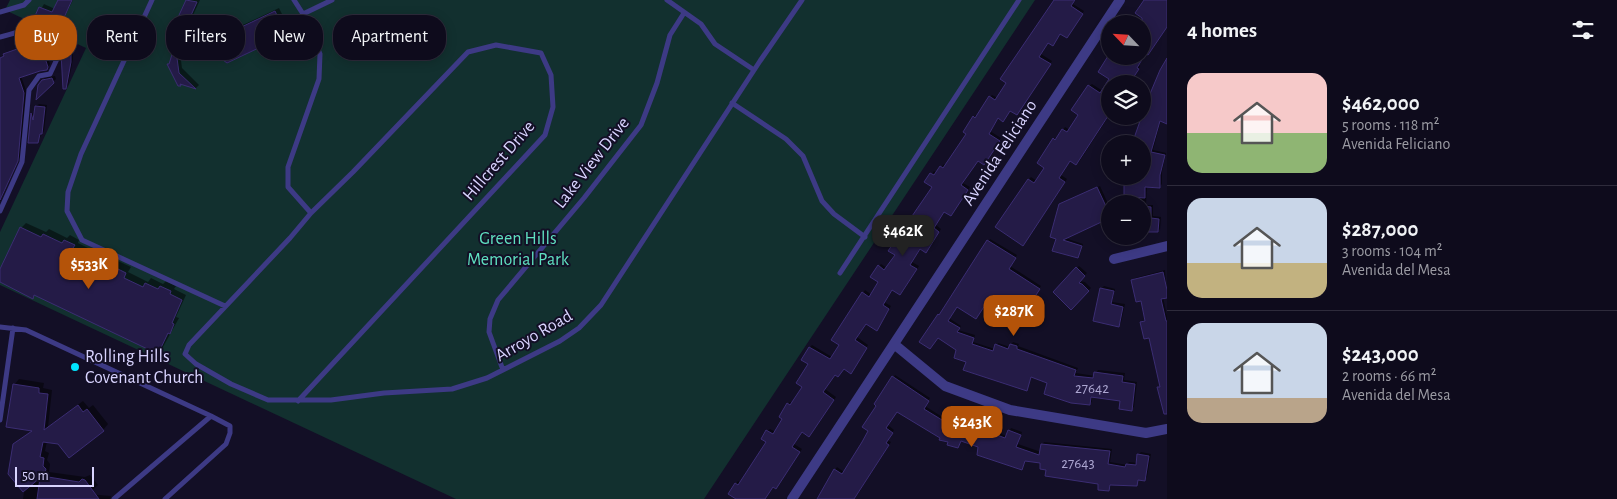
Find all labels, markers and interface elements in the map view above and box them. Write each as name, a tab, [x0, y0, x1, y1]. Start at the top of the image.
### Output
chip: Buy	[15, 15, 77, 60]
chip: Rent	[87, 15, 156, 60]
chip: Filters	[166, 15, 245, 60]
chip: New	[255, 15, 323, 60]
chip: Apartment	[333, 15, 446, 60]
north arrow	[1101, 15, 1151, 65]
map controls	[1101, 15, 1151, 245]
icon: filters	[1569, 16, 1597, 44]
text: 4 homes	[1187, 20, 1257, 41]
button: layers	[1101, 75, 1151, 125]
icon: home	[1227, 93, 1287, 153]
text: $462,000	[1342, 93, 1420, 114]
street label: Avenida Feliciano	[959, 97, 1041, 209]
street label: Lake View Drive	[551, 114, 633, 212]
text: 5 rooms · 118 m²	[1342, 117, 1439, 133]
street label: Hillcrest Drive	[460, 118, 538, 204]
button: +	[1101, 135, 1151, 185]
text: Avenida Feliciano	[1342, 136, 1450, 152]
button: −	[1101, 195, 1151, 245]
pin: $462K	[868, 214, 938, 257]
icon: home	[1227, 218, 1287, 278]
text: $287,000	[1342, 219, 1418, 240]
text: $462K	[883, 223, 923, 239]
park label: Green Hills Memorial Park	[467, 230, 570, 269]
text: 3 rooms · 104 m²	[1342, 243, 1442, 259]
pin: $533K	[54, 248, 124, 290]
text: $533K	[70, 256, 108, 272]
text: Avenida del Mesa	[1342, 262, 1451, 278]
pin: $287K	[979, 294, 1049, 337]
text: $287K	[995, 303, 1033, 319]
street label: Arroyo Road	[492, 307, 576, 365]
icon: home	[1227, 343, 1287, 403]
text: $243,000	[1342, 344, 1419, 365]
place label: Rolling Hills Covenant Church	[85, 348, 203, 387]
marker: Rolling Hills Covenant Church	[69, 361, 81, 373]
text: 2 rooms · 66 m²	[1342, 368, 1436, 384]
house number: 27642	[1075, 381, 1109, 396]
text: Avenida del Mesa	[1342, 387, 1451, 403]
pin: $243K	[937, 406, 1007, 448]
text: $243K	[952, 414, 992, 430]
house number: 27643	[1061, 456, 1095, 471]
scale bar	[15, 464, 94, 487]
text: 50 m	[22, 469, 49, 483]

